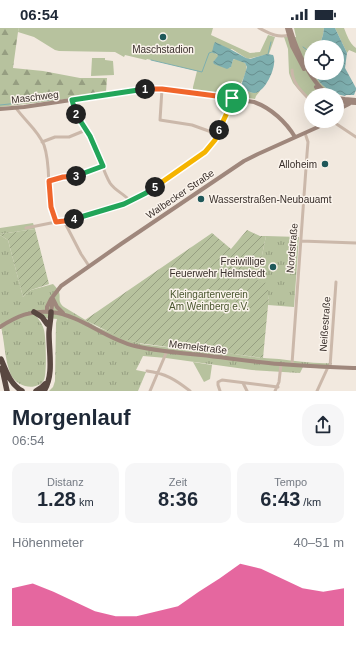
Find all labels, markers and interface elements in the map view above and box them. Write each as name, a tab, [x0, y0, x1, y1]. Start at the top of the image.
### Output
text: 06:54	[20, 6, 58, 23]
marker: Maschstadion	[158, 32, 168, 42]
map controls	[304, 40, 344, 128]
button: locate	[304, 40, 344, 80]
place label: Maschstadion	[132, 44, 194, 55]
pin: 1	[135, 79, 155, 99]
pin	[215, 81, 249, 115]
text: 1	[142, 83, 148, 95]
icon: arrive	[221, 87, 243, 109]
button: layers	[304, 88, 344, 128]
street label: Maschweg	[11, 89, 59, 105]
pin: 2	[66, 104, 86, 124]
text: 2	[73, 108, 79, 120]
pin: 6	[209, 120, 229, 140]
text: 6	[216, 124, 222, 136]
place label: Alloheim	[279, 159, 317, 170]
marker: Alloheim	[320, 159, 330, 169]
pin: 3	[66, 166, 86, 186]
street label: Walbecker Straße	[144, 167, 216, 221]
text: 3	[73, 170, 79, 182]
pin: 5	[145, 177, 165, 197]
text: 5	[152, 181, 158, 193]
marker: Wasserstraßen-Neubauamt	[196, 194, 206, 204]
place label: Wasserstraßen-Neubauamt	[209, 194, 332, 205]
pin: 4	[64, 209, 84, 229]
text: 4	[71, 213, 77, 225]
street label: Nordstraße	[284, 222, 300, 273]
place label: Freiwillige Feuerwehr Helmstedt	[169, 256, 265, 279]
marker: Freiwillige Feuerwehr Helmstedt	[268, 262, 278, 272]
park label: Kleingartenverein Am Weinberg e.V.	[169, 289, 249, 312]
street label: Neißestraße	[318, 296, 332, 352]
street label: Memelstraße	[168, 338, 228, 356]
button: share	[302, 404, 344, 446]
text: Morgenlauf	[12, 405, 131, 430]
text: 06:54	[12, 433, 45, 448]
text: Distanz	[47, 476, 84, 488]
text: Zeit	[169, 476, 187, 488]
text: Tempo	[274, 476, 307, 488]
text: 1.28	[37, 488, 76, 510]
text: 8:36	[158, 488, 198, 510]
text: 6:43	[260, 488, 300, 510]
text: km	[76, 496, 94, 508]
text: /km	[300, 496, 321, 508]
text: Höhenmeter	[12, 535, 84, 550]
text: 40–51 m	[293, 535, 344, 550]

